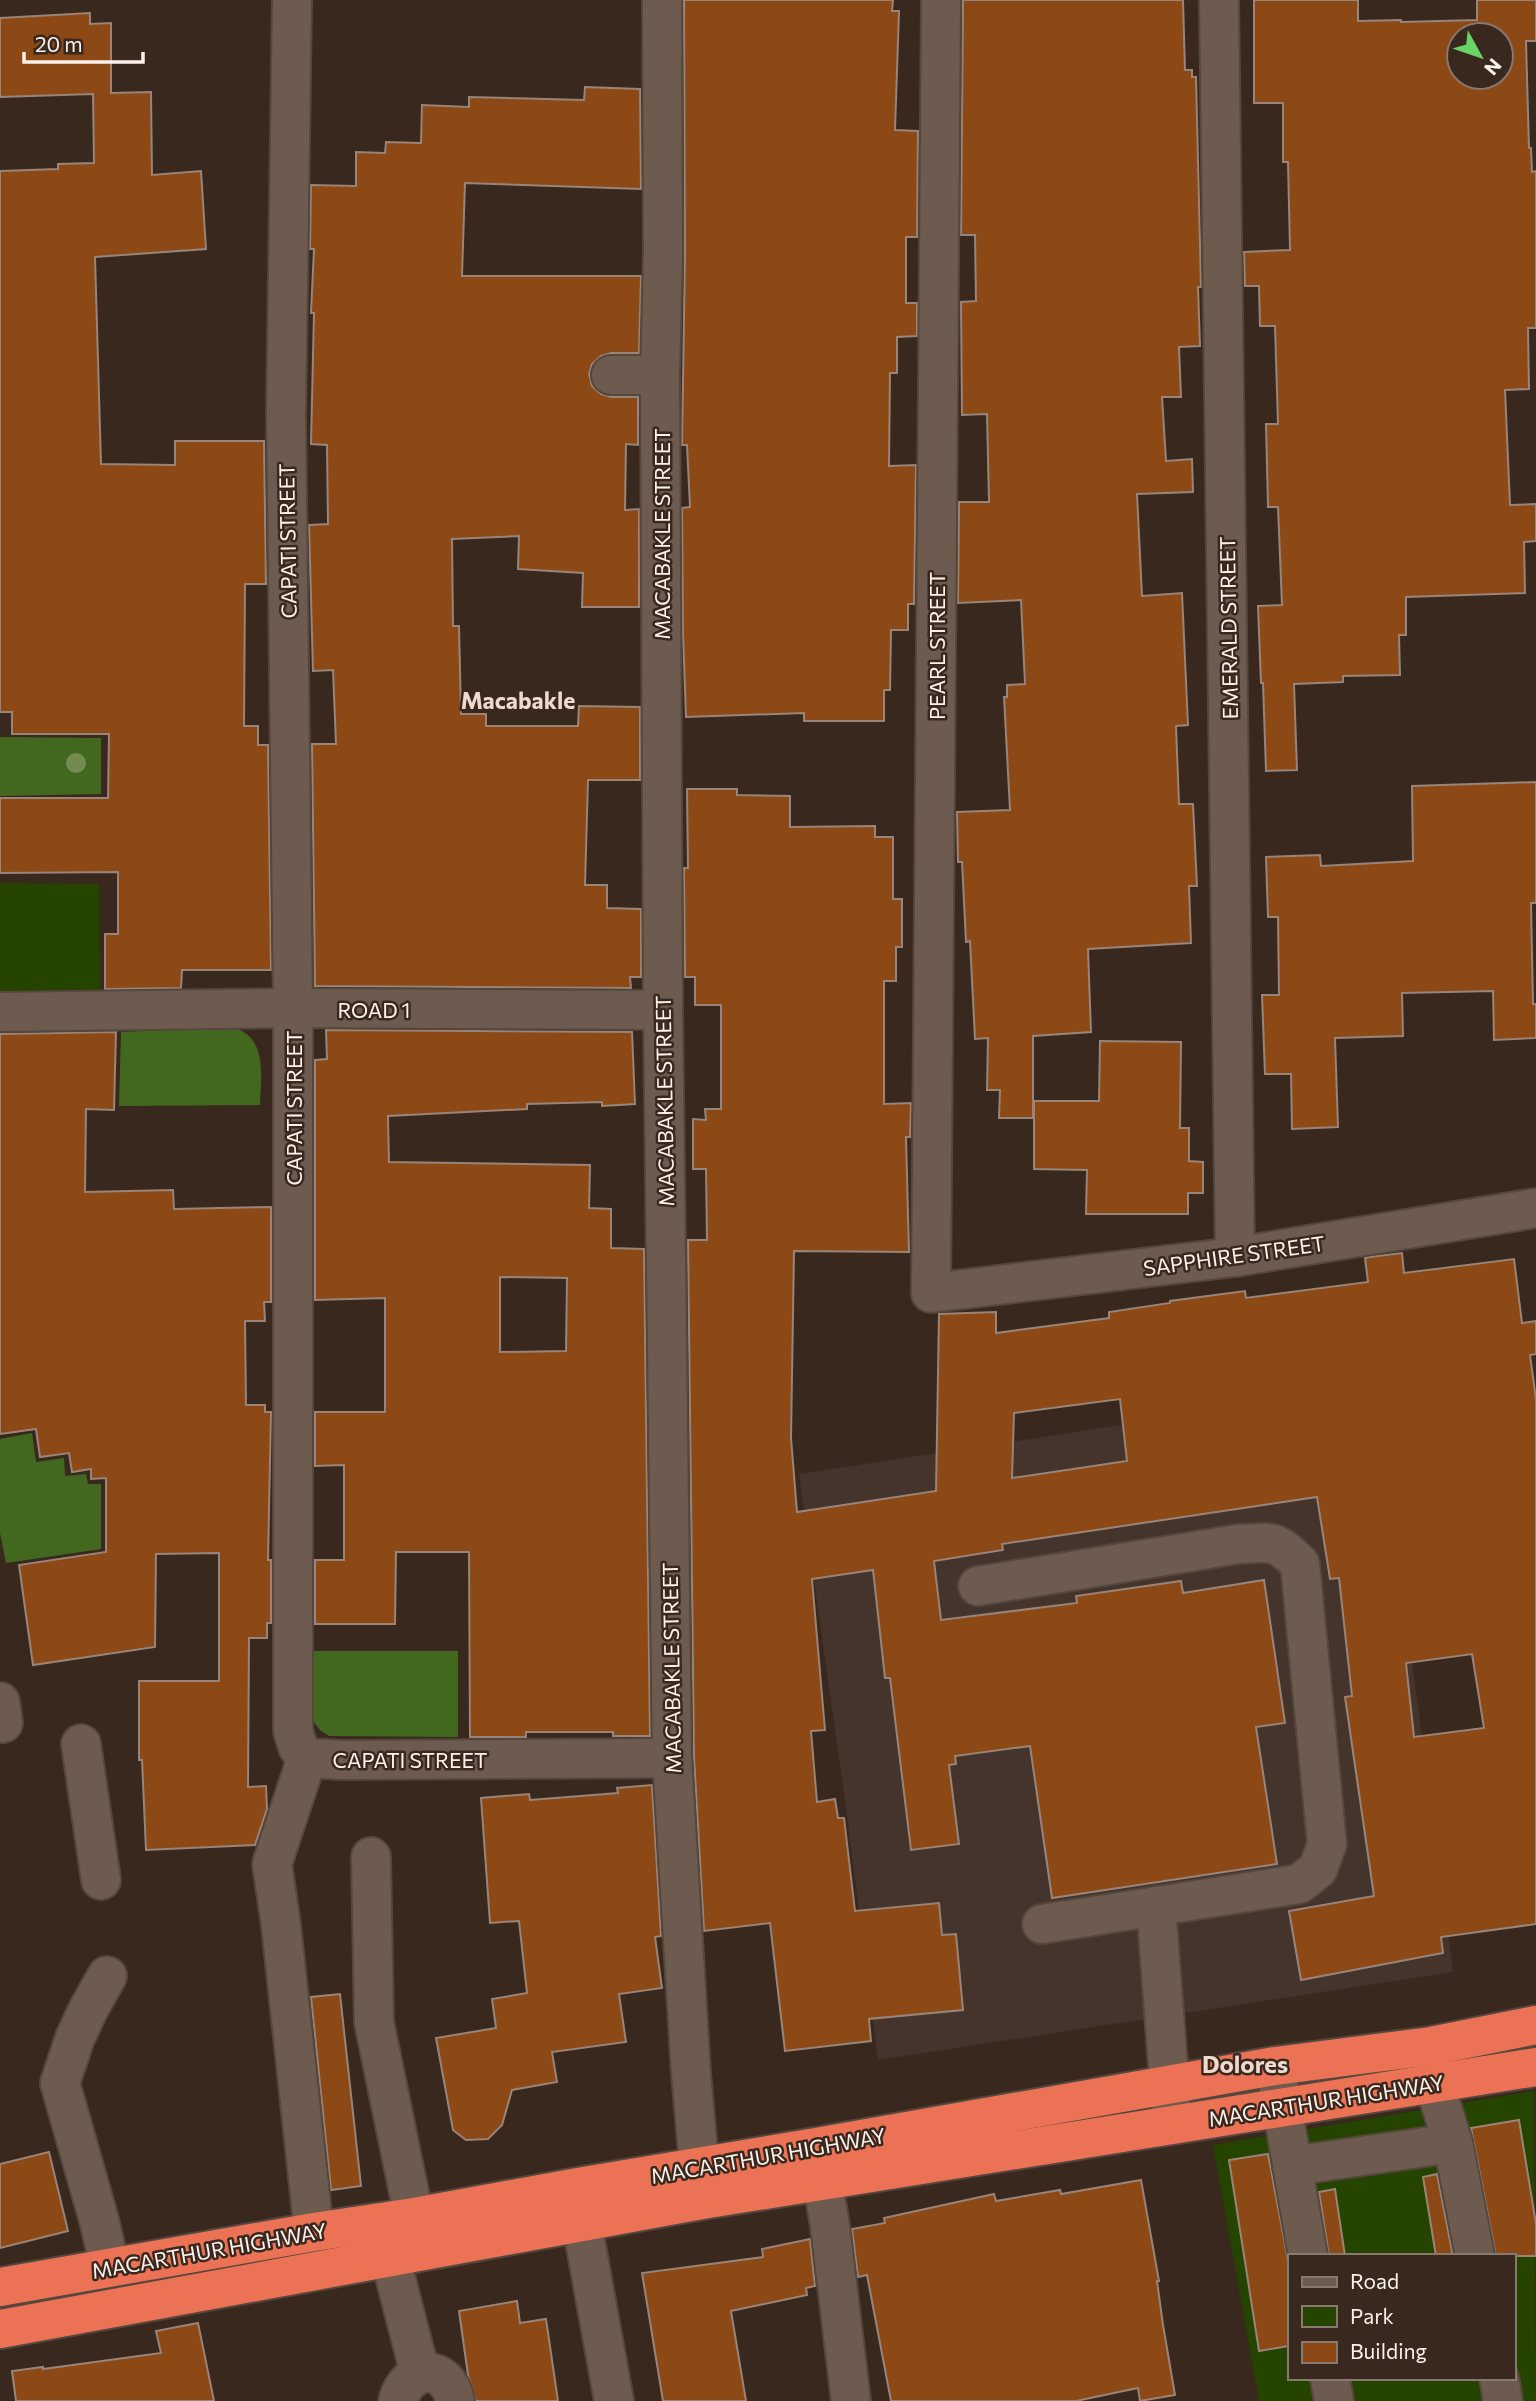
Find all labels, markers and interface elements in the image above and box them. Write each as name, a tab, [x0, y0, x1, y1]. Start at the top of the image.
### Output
scale bar	[24, 21, 144, 65]
north arrow	[1445, 21, 1515, 91]
text: 20 m	[35, 31, 83, 56]
text: N	[1480, 54, 1507, 80]
street label: MACABAKLE STREET	[649, 428, 674, 640]
street label: CAPATI STREET	[273, 463, 301, 619]
street label: EMERALD STREET	[1214, 536, 1242, 720]
street label: PEARL STREET	[924, 572, 949, 720]
district label: Macabakle	[461, 686, 575, 714]
street label: MACABAKLE STREET	[650, 995, 678, 1207]
street label: ROAD 1	[337, 997, 411, 1022]
street label: CAPATI STREET	[281, 1031, 306, 1185]
street label: SAPPHIRE STREET	[1142, 1230, 1326, 1280]
street label: MACABAKLE STREET	[657, 1562, 685, 1774]
street label: CAPATI STREET	[333, 1747, 487, 1772]
district label: Dolores	[1202, 2049, 1288, 2078]
street label: MACARTHUR HIGHWAY	[1206, 2069, 1446, 2131]
street label: MACARTHUR HIGHWAY	[649, 2122, 888, 2188]
street label: MACARTHUR HIGHWAY	[90, 2217, 329, 2283]
legend	[1288, 2254, 1515, 2380]
text: Road	[1350, 2268, 1399, 2293]
text: Park	[1350, 2303, 1394, 2328]
text: Building	[1350, 2338, 1427, 2363]

